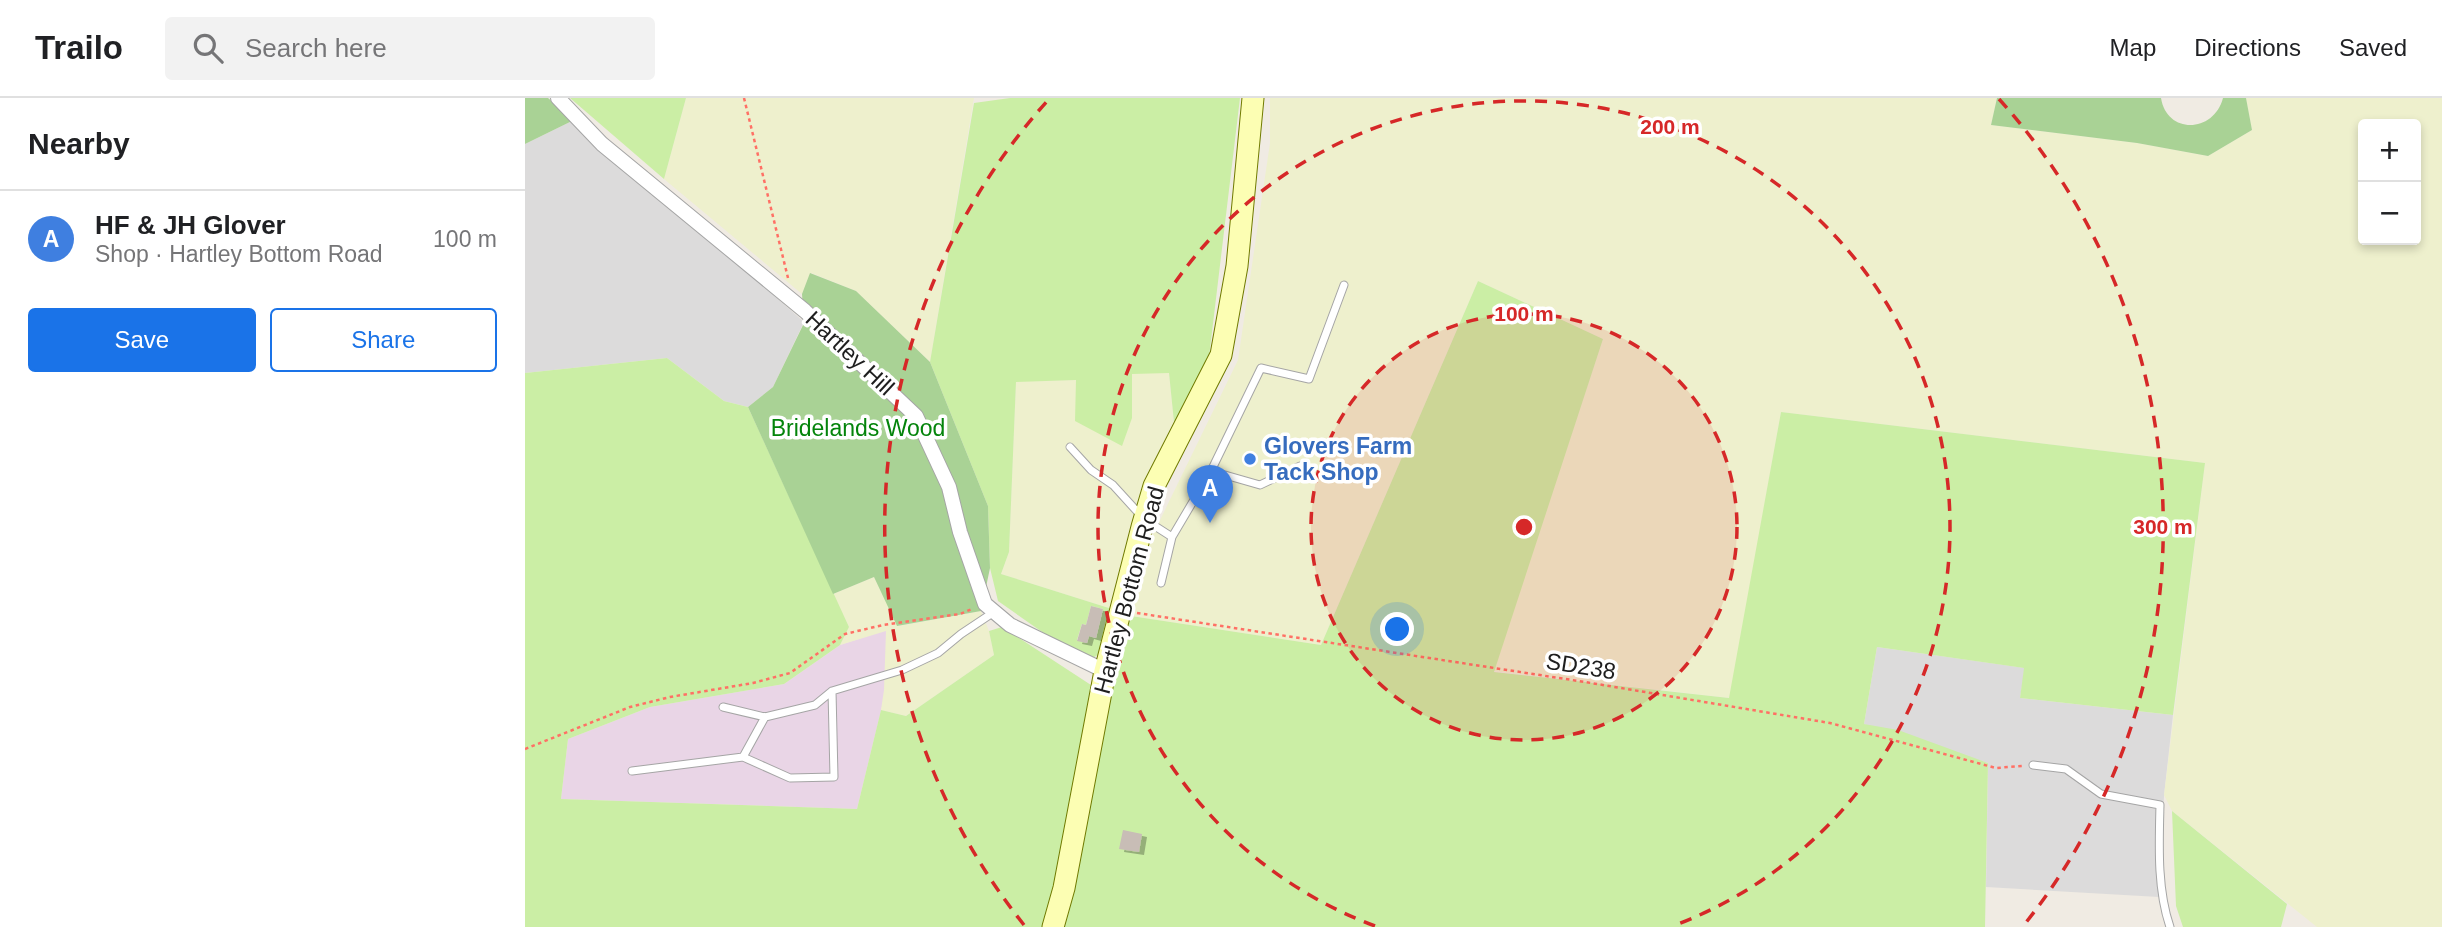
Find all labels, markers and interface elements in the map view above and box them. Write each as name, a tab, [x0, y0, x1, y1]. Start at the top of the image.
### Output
search box	[165, 17, 655, 80]
text: Trailo	[35, 29, 123, 66]
icon: search	[189, 29, 227, 67]
text: Search here	[245, 33, 387, 63]
text: Map	[2110, 34, 2156, 61]
text: Directions	[2194, 34, 2301, 61]
text: Saved	[2339, 34, 2407, 61]
text: 200 m	[1640, 115, 1700, 138]
map controls	[2358, 119, 2421, 245]
button: +	[2358, 119, 2421, 182]
text: Nearby	[28, 127, 130, 160]
button: −	[2358, 182, 2421, 245]
text: HF & JH Glover	[95, 210, 286, 240]
text: A	[43, 226, 59, 252]
text: 100 m	[433, 226, 497, 252]
text: Shop · Hartley Bottom Road	[95, 241, 383, 267]
text: 100 m	[1494, 302, 1554, 325]
street label: Hartley Hill	[800, 306, 900, 400]
button: Save	[28, 308, 256, 372]
button: Share	[270, 308, 497, 372]
park label: Bridelands Wood	[771, 415, 945, 441]
place label: Glovers Farm Tack Shop	[1264, 433, 1412, 485]
marker: Glovers Farm Tack Shop	[1242, 451, 1258, 467]
pin: A	[1187, 465, 1233, 523]
street label: Hartley Bottom Road	[1089, 484, 1169, 696]
centre of rings	[1512, 515, 1536, 539]
text: 300 m	[2133, 515, 2193, 538]
your location	[1380, 612, 1414, 646]
street label: SD238	[1544, 648, 1618, 684]

